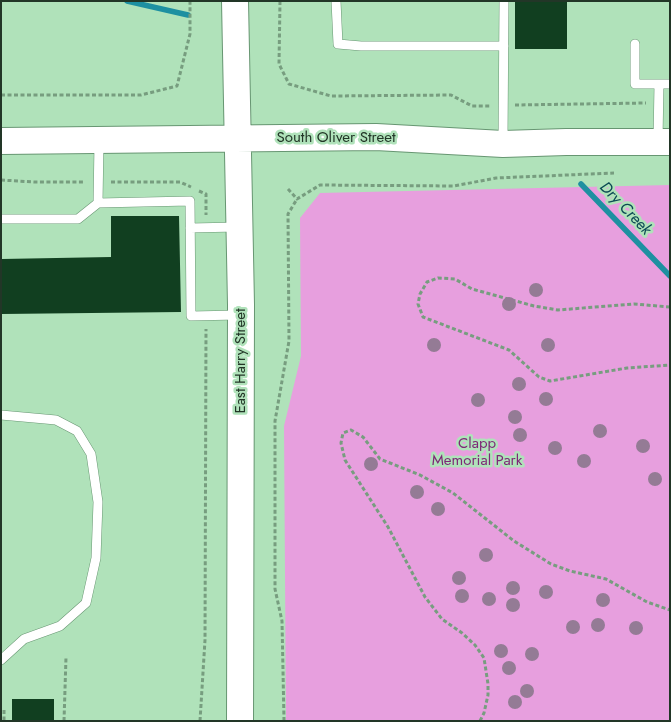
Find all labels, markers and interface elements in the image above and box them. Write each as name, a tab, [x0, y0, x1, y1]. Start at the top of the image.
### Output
street label: South Oliver Street	[277, 129, 395, 147]
water label: Dry Creek	[595, 178, 655, 240]
street label: East Harry Street	[232, 308, 250, 414]
park label: Clapp Memorial Park	[432, 435, 522, 470]

